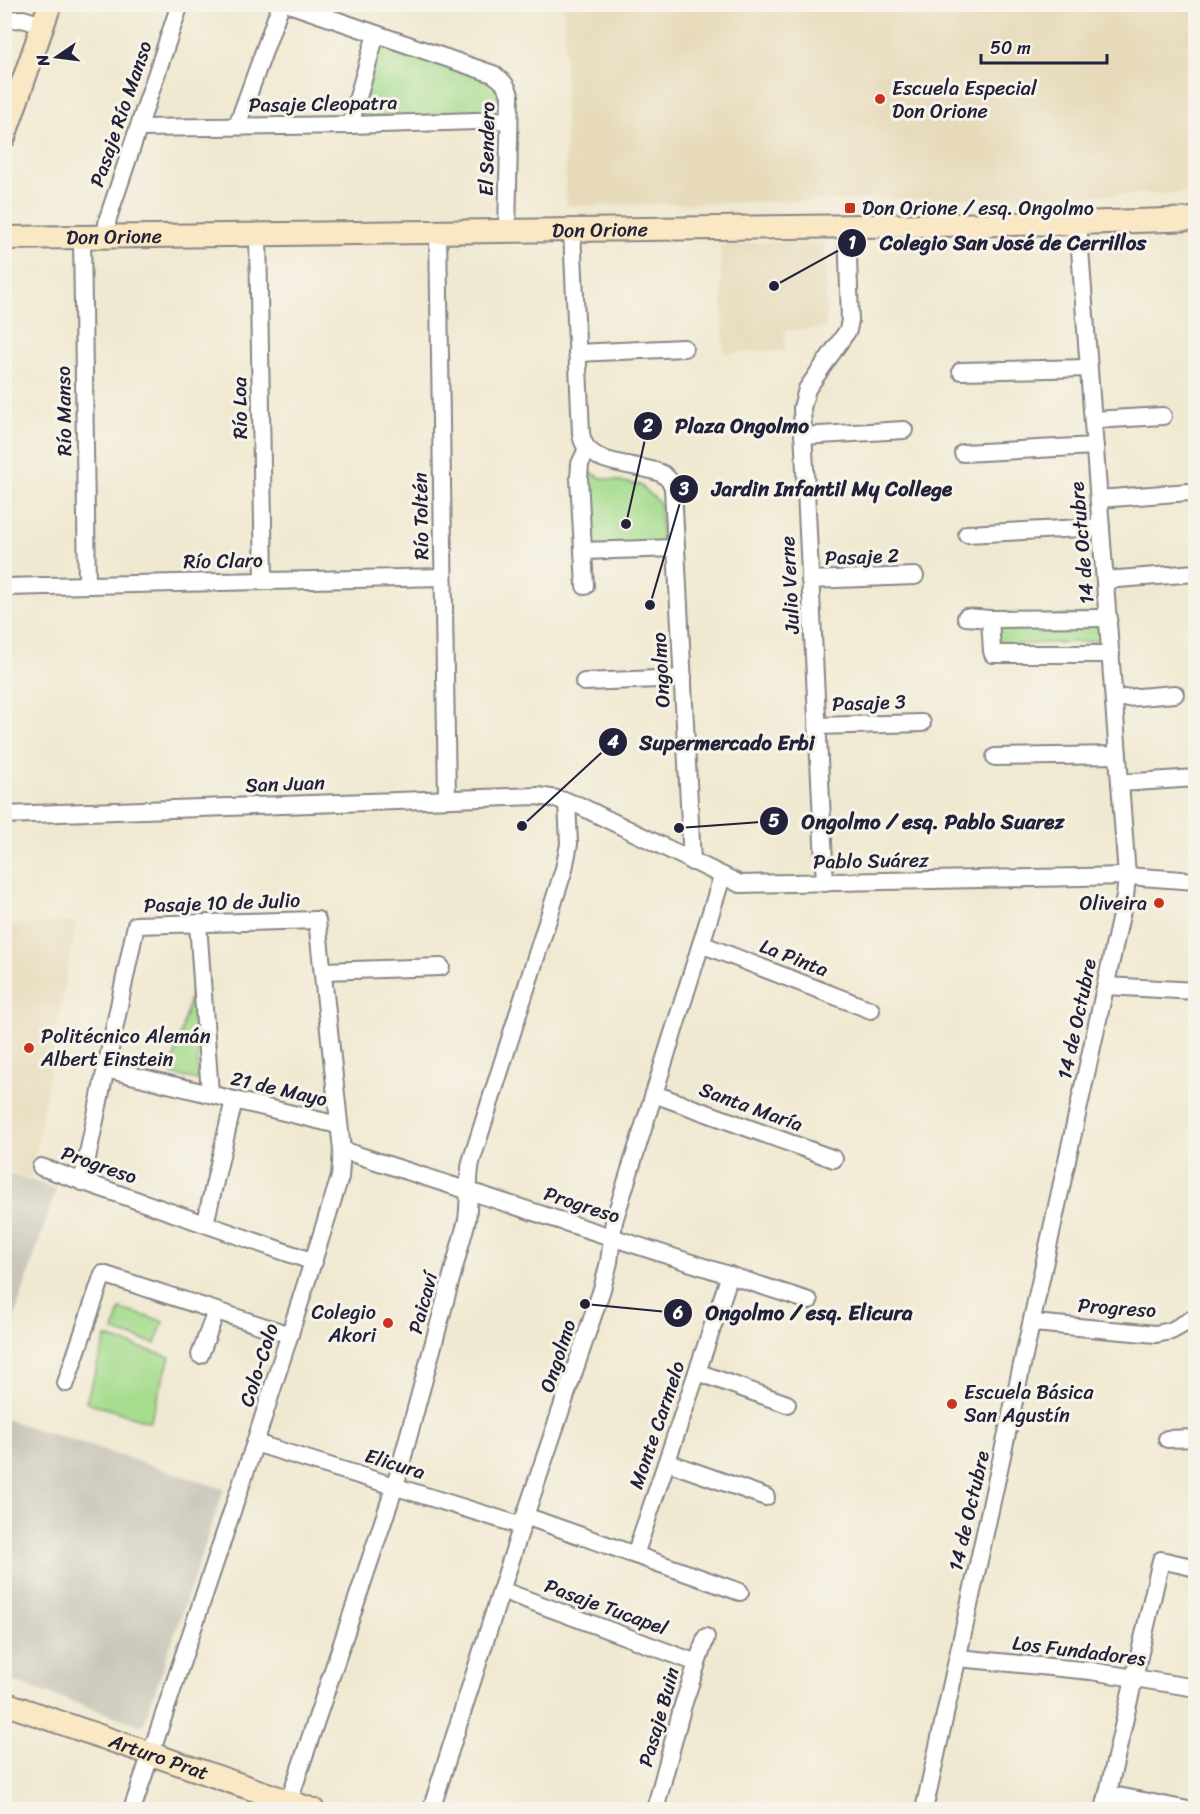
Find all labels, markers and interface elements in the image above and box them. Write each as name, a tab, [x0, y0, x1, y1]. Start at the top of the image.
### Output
north arrow	[27, 27, 87, 87]
scale bar	[981, 27, 1107, 65]
text: 50 m	[990, 32, 1031, 64]
street label: Pasaje Río Manso	[80, 36, 162, 192]
text: N	[27, 51, 59, 70]
place label: Escuela Especial Don Orione	[892, 71, 1038, 129]
street label: Pasaje Cleopatra	[248, 85, 398, 123]
marker: Escuela Especial Don Orione	[873, 92, 887, 106]
street label: El Sendero	[469, 101, 505, 197]
place label: Don Orione / esq. Ongolmo	[862, 191, 1094, 226]
marker: Don Orione / esq. Ongolmo	[843, 201, 857, 215]
street label: Don Orione	[552, 212, 648, 248]
street label: Don Orione	[66, 218, 162, 255]
callout: Colegio San José de Cerrillos	[837, 223, 1158, 262]
text: Colegio San José de Cerrillos	[879, 224, 1148, 262]
text: 1	[848, 227, 856, 259]
street label: Río Manso	[46, 366, 82, 456]
street label: Río Loa	[222, 376, 258, 440]
callout: Plaza Ongolmo	[633, 407, 821, 446]
text: Plaza Ongolmo	[675, 407, 809, 445]
text: 2	[642, 410, 654, 442]
callout: Jardin Infantil My College	[669, 469, 964, 508]
text: Jardin Infantil My College	[711, 470, 953, 508]
street label: Río Toltén	[403, 472, 439, 560]
text: 3	[678, 473, 689, 505]
street label: 14 de Octubre	[1059, 480, 1105, 606]
street label: Julio Verne	[770, 535, 810, 636]
street label: Pasaje 2	[824, 538, 900, 576]
street label: Río Claro	[183, 543, 263, 579]
street label: Ongolmo	[642, 632, 680, 708]
street label: Pasaje 3	[832, 684, 906, 722]
callout: Supermercado Erbi	[598, 723, 827, 762]
text: Supermercado Erbi	[638, 724, 816, 762]
text: 4	[606, 726, 619, 758]
street label: San Juan	[245, 765, 326, 803]
callout: Ongolmo / esq. Pablo Suarez	[759, 802, 1076, 841]
text: Ongolmo / esq. Pablo Suarez	[802, 803, 1065, 841]
text: 5	[769, 805, 780, 837]
street label: Pablo Suárez	[813, 842, 930, 880]
street label: Pasaje 10 de Julio	[143, 883, 301, 923]
place label: Oliveira	[1079, 886, 1147, 921]
marker: Oliveira	[1152, 896, 1166, 910]
street label: La Pinta	[754, 929, 834, 987]
street label: 14 de Octubre	[1047, 955, 1107, 1083]
place label: Politécnico Alemán Albert Einstein	[40, 1019, 211, 1077]
marker: Politécnico Alemán Albert Einstein	[22, 1041, 36, 1055]
street label: 21 de Mayo	[227, 1061, 331, 1117]
street label: Santa María	[694, 1072, 808, 1142]
street label: Progreso	[56, 1136, 142, 1194]
street label: Progreso	[539, 1176, 625, 1234]
street label: Paicaví	[398, 1266, 449, 1338]
street label: Progreso	[1077, 1288, 1157, 1328]
callout: Ongolmo / esq. Elicura	[663, 1293, 924, 1332]
text: Ongolmo / esq. Elicura	[705, 1294, 913, 1332]
place label: Colegio Akori	[312, 1295, 377, 1353]
text: 6	[672, 1297, 683, 1329]
street label: Ongolmo	[530, 1315, 586, 1397]
marker: Colegio Akori	[381, 1316, 395, 1330]
street label: Colo-Colo	[229, 1319, 289, 1411]
street label: Monte Carmelo	[619, 1356, 695, 1494]
place label: Escuela Básica San Agustín	[964, 1375, 1095, 1433]
marker: Escuela Básica San Agustín	[945, 1397, 959, 1411]
street label: Elicura	[361, 1438, 429, 1490]
street label: 14 de Octubre	[938, 1447, 1000, 1575]
street label: Pasaje Tucapel	[540, 1569, 674, 1646]
street label: Los Fundadores	[1010, 1625, 1149, 1677]
street label: Pasaje Buin	[628, 1663, 690, 1771]
street label: Arturo Prat	[103, 1723, 214, 1790]

